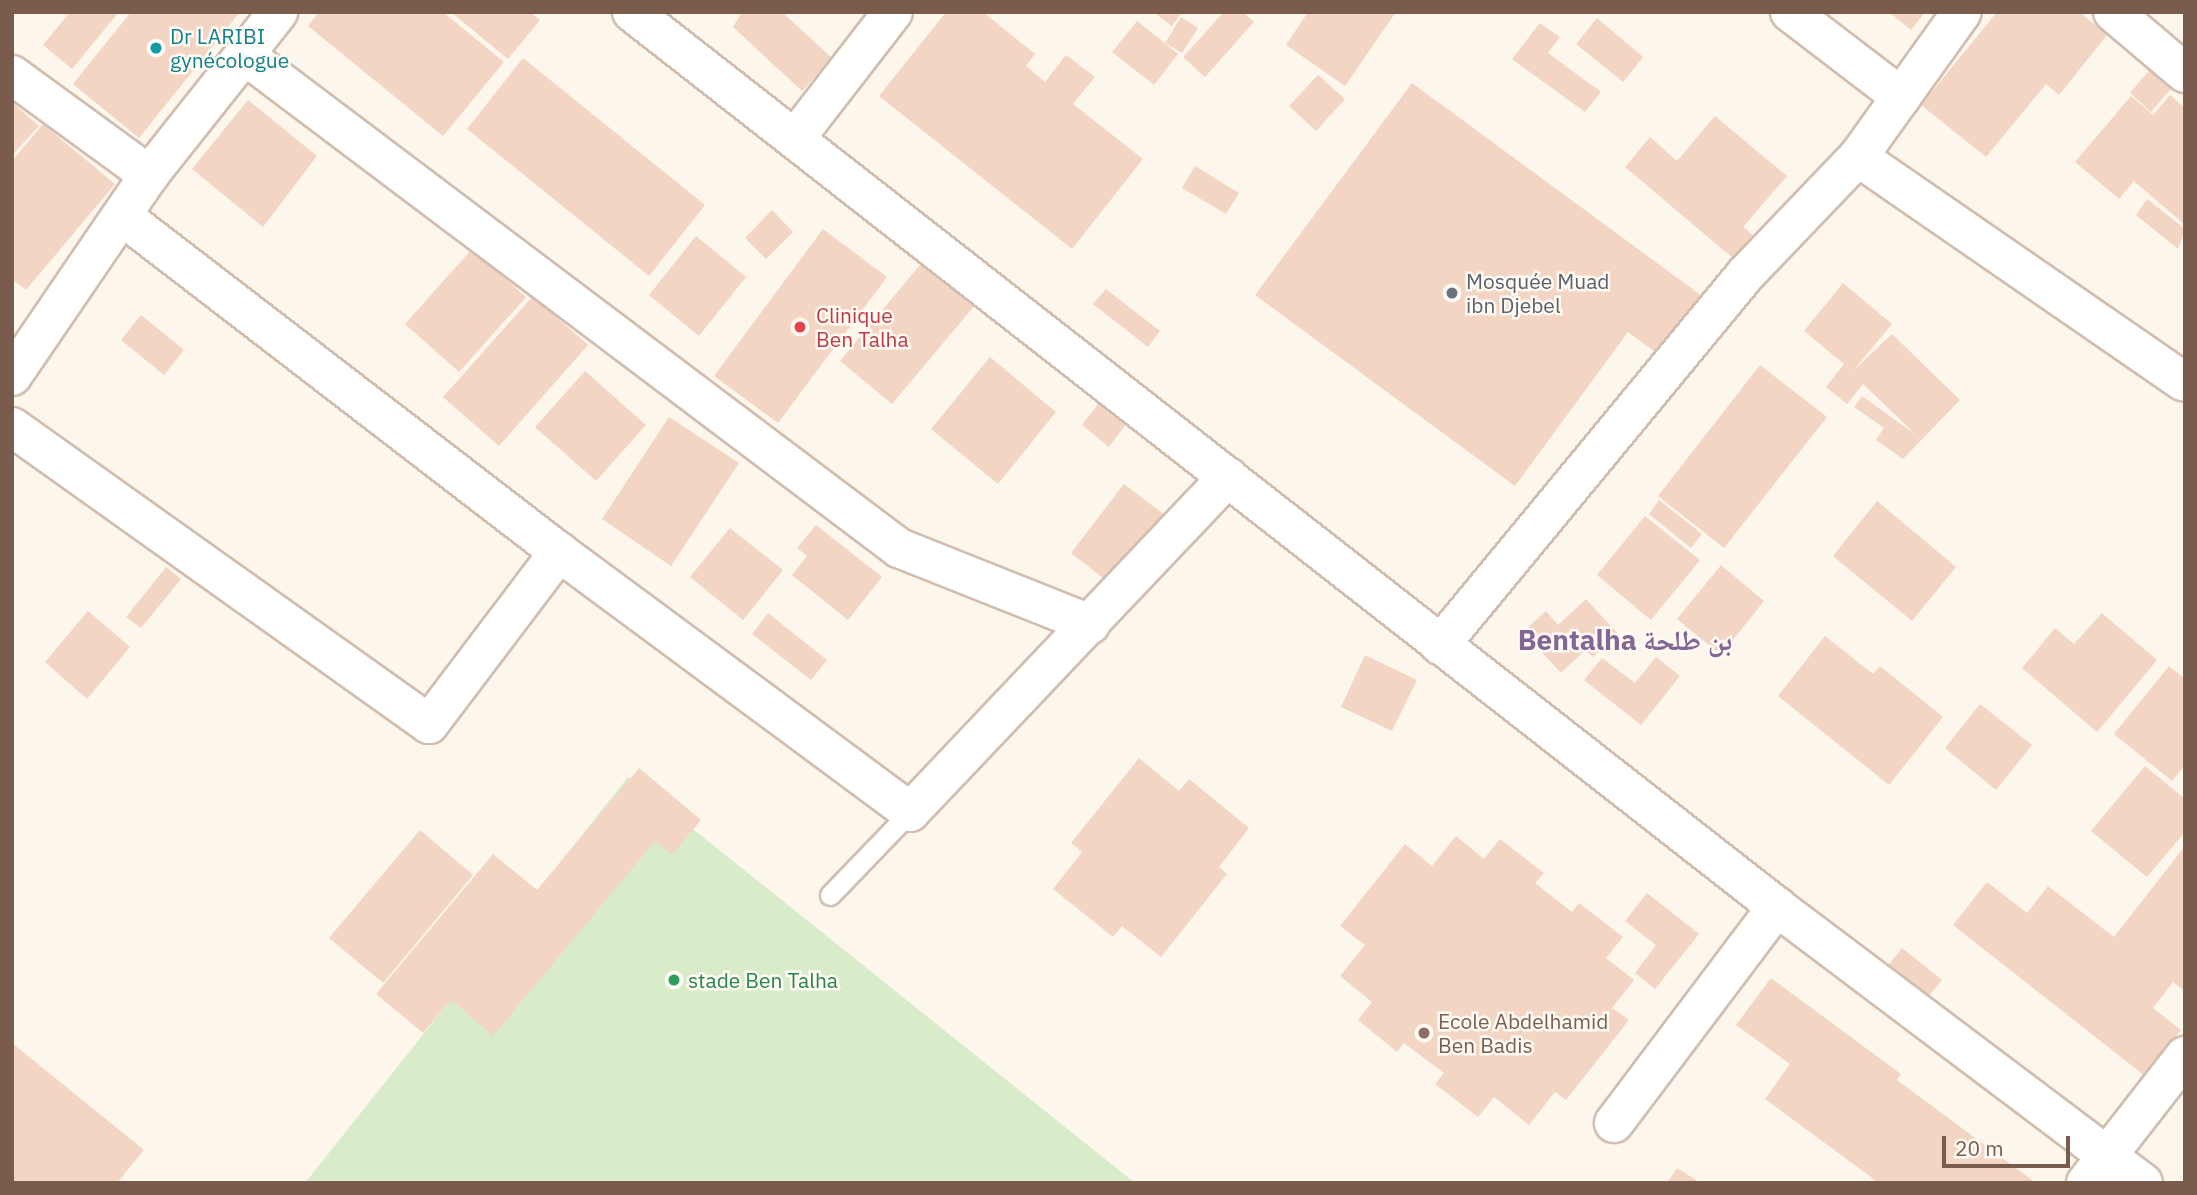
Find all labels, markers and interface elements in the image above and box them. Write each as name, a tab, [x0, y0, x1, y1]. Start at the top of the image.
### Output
place label: Dr LARIBI gynécologue	[170, 23, 289, 73]
marker: Dr LARIBI gynécologue	[148, 40, 164, 56]
place label: Mosquée Muad ibn Djebel	[1466, 268, 1610, 318]
marker: Mosquée Muad ibn Djebel	[1444, 285, 1460, 301]
place label: Clinique Ben Talha	[816, 302, 909, 352]
marker: Clinique Ben Talha	[790, 317, 810, 337]
district label: Bentalha بن طلحة	[1518, 623, 1732, 657]
place label: stade Ben Talha	[688, 967, 838, 993]
marker: stade Ben Talha	[666, 972, 682, 988]
place label: Ecole Abdelhamid Ben Badis	[1438, 1008, 1608, 1058]
marker: Ecole Abdelhamid Ben Badis	[1416, 1025, 1432, 1041]
scale bar	[1945, 1122, 2073, 1166]
text: 20 m	[1955, 1134, 2004, 1162]

